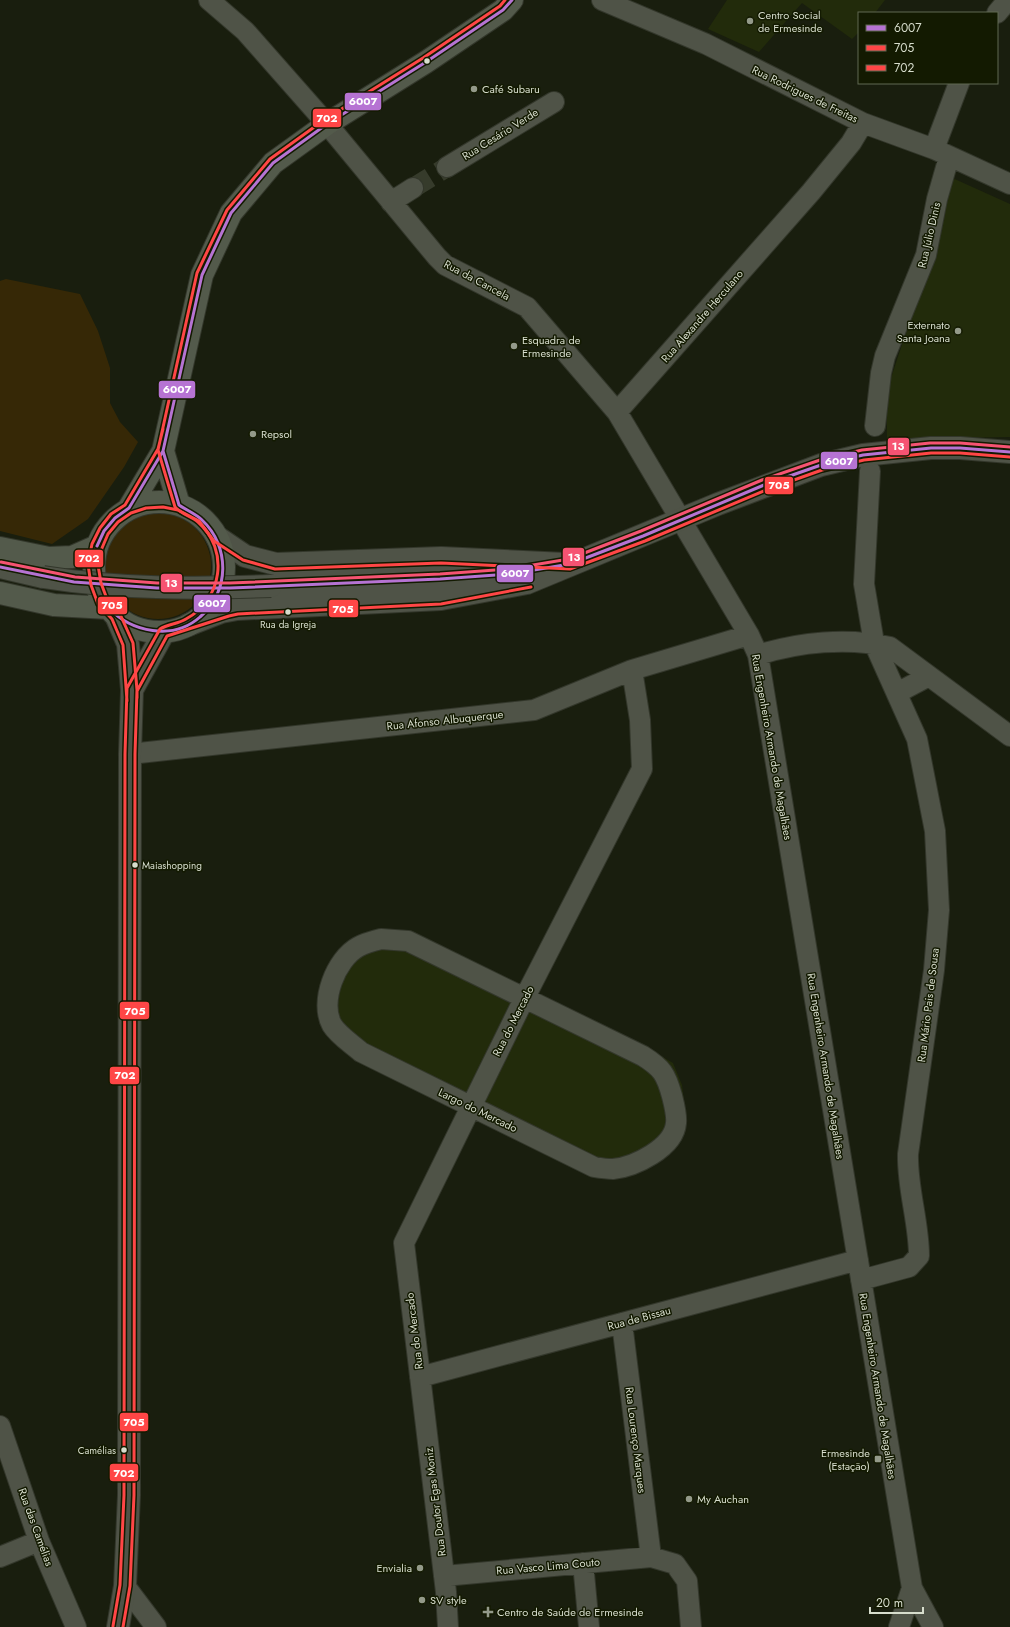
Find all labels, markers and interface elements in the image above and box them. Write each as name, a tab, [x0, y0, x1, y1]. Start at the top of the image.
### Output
place label: Centro Social de Ermesinde	[758, 7, 823, 36]
legend	[858, 12, 998, 84]
marker: Centro Social de Ermesinde	[745, 16, 755, 26]
text: 6007	[894, 19, 922, 37]
text: 705	[894, 39, 915, 57]
unlabelled marker	[422, 56, 432, 66]
text: 702	[894, 59, 915, 77]
street label: Rua Rodrigues de Freitas	[749, 61, 861, 127]
place label: Café Subaru	[482, 81, 540, 97]
marker: Café Subaru	[469, 84, 479, 94]
line badge: 6007	[344, 92, 382, 111]
text: 6007	[349, 93, 378, 109]
street label: Rua Cesário Verde	[459, 104, 541, 164]
line badge: 702	[312, 108, 342, 128]
text: 702	[316, 110, 338, 126]
street label: Rua Júlio Dinis	[914, 200, 944, 269]
street label: Rua da Cancela	[441, 256, 513, 304]
street label: Rua Alexandre Herculano	[657, 266, 747, 366]
place label: Externato Santa Joana	[897, 317, 950, 346]
marker: Externato Santa Joana	[953, 326, 963, 336]
place label: Esquadra de Ermesinde	[522, 332, 581, 361]
marker: Esquadra de Ermesinde	[509, 341, 519, 351]
line badge: 6007	[158, 380, 196, 399]
text: 6007	[163, 381, 192, 397]
place label: Repsol	[261, 426, 292, 442]
marker: Repsol	[248, 429, 258, 439]
line badge: 13	[887, 437, 910, 456]
text: 13	[892, 438, 904, 454]
line badge: 6007	[820, 451, 858, 470]
text: 6007	[825, 453, 854, 469]
line badge: 705	[764, 476, 794, 495]
text: 705	[768, 477, 790, 493]
line badge: 13	[562, 547, 585, 567]
line badge: 702	[74, 549, 104, 568]
text: 13	[568, 549, 580, 565]
text: 702	[78, 550, 100, 566]
line badge: 6007	[496, 564, 534, 583]
text: 6007	[501, 565, 530, 581]
line badge: 13	[160, 573, 183, 593]
text: 13	[165, 575, 177, 591]
line badge: 6007	[193, 594, 231, 613]
text: 6007	[198, 595, 227, 611]
line badge: 705	[97, 596, 128, 615]
text: 705	[101, 597, 123, 613]
line badge: 705	[328, 599, 359, 618]
text: 705	[332, 601, 354, 617]
marker: Rua da Igreja	[283, 607, 293, 617]
place label: Rua da Igreja	[260, 617, 316, 632]
street label: Rua Engenheiro Armando de Magalhães	[748, 653, 796, 842]
street label: Rua Afonso Albuquerque	[386, 706, 504, 734]
place label: Maiashopping	[142, 858, 202, 873]
marker: Maiashopping	[130, 860, 140, 870]
street label: Rua Mário Pais de Sousa	[913, 947, 943, 1063]
street label: Rua Engenheiro Armando de Magalhães	[803, 972, 849, 1161]
street label: Rua do Mercado	[488, 983, 538, 1059]
line badge: 705	[119, 1001, 150, 1020]
text: 705	[124, 1003, 146, 1019]
line badge: 702	[109, 1066, 140, 1085]
text: 702	[114, 1067, 136, 1083]
street label: Largo do Mercado	[436, 1084, 520, 1136]
street label: Rua do Mercado	[401, 1292, 427, 1370]
street label: Rua Engenheiro Armando de Magalhães	[855, 1292, 901, 1481]
street label: Rua de Bissau	[606, 1302, 672, 1334]
street label: Rua Lourenço Marques	[622, 1386, 651, 1495]
line badge: 705	[119, 1412, 149, 1432]
text: 705	[123, 1414, 145, 1430]
place label: Camélias	[78, 1443, 116, 1458]
marker: Camélias	[119, 1445, 129, 1455]
place label: Ermesinde (Estação)	[821, 1445, 870, 1474]
street label: Rua Doutor Egas Moniz	[420, 1447, 450, 1557]
marker: Ermesinde (Estação)	[873, 1454, 883, 1464]
line badge: 702	[109, 1463, 139, 1482]
text: 702	[113, 1465, 135, 1481]
street label: Rua das Camélias	[14, 1486, 58, 1569]
place label: My Auchan	[697, 1491, 749, 1507]
marker: My Auchan	[684, 1494, 694, 1504]
street label: Rua Vasco Lima Couto	[496, 1554, 600, 1578]
place label: Envialia	[377, 1560, 412, 1576]
marker: Envialia	[415, 1563, 425, 1573]
scale bar	[870, 1589, 923, 1615]
place label: SV style	[430, 1592, 467, 1608]
text: 20 m	[876, 1594, 903, 1612]
marker: SV style	[417, 1595, 427, 1605]
place label: Centro de Saúde de Ermesinde	[497, 1604, 644, 1620]
marker: Centro de Saúde de Ermesinde	[482, 1606, 494, 1618]

